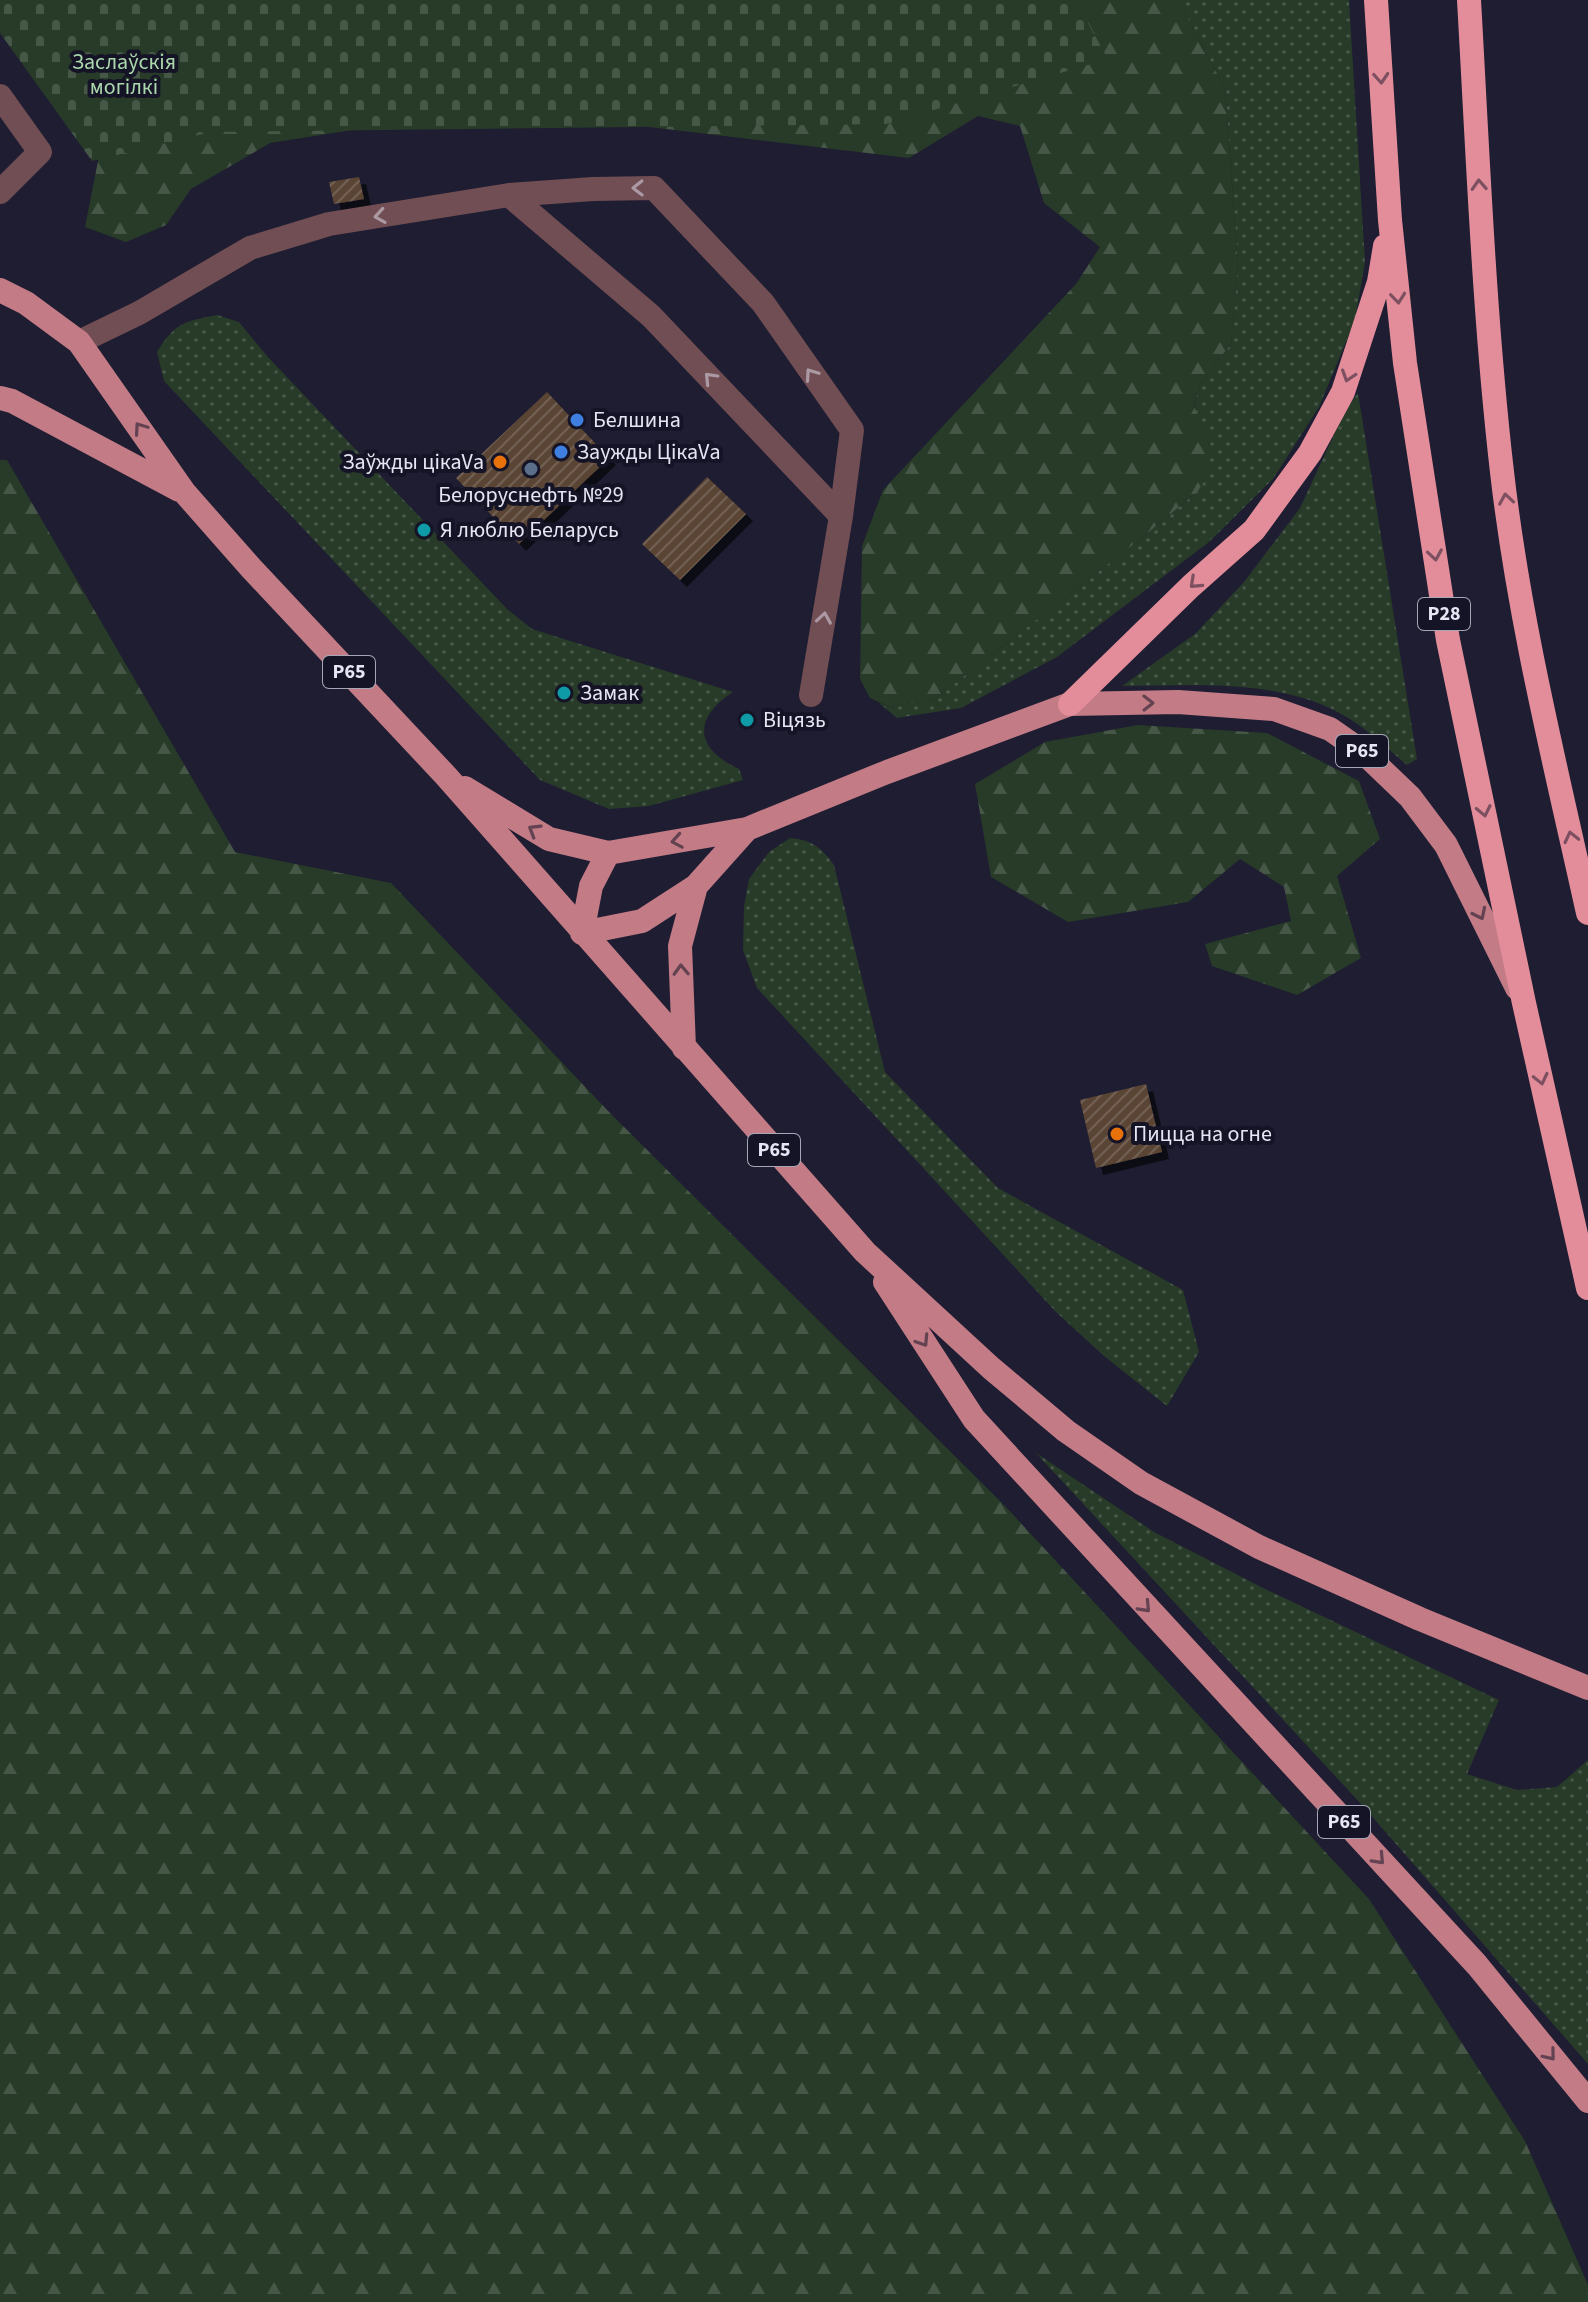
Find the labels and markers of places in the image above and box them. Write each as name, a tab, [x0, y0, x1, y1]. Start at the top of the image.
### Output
place label: Белшина	[593, 404, 681, 436]
marker: Белшина	[568, 411, 586, 429]
place label: Заужды ЦікаVа	[577, 436, 721, 468]
marker: Заужды ЦікаVа	[552, 443, 570, 461]
place label: Заўжды цікаVа	[343, 446, 484, 478]
marker: Заўжды цікаVа	[491, 453, 509, 471]
marker: Белоруснефть №29	[522, 460, 540, 478]
place label: Белоруснефть №29	[438, 479, 624, 511]
place label: Я люблю Беларусь	[440, 514, 619, 546]
marker: Я люблю Беларусь	[415, 521, 433, 539]
place label: Замак	[580, 677, 639, 709]
marker: Замак	[555, 684, 573, 702]
place label: Віцязь	[763, 704, 826, 736]
marker: Віцязь	[738, 711, 756, 729]
place label: Пицца на огне	[1133, 1118, 1272, 1150]
marker: Пицца на огне	[1108, 1125, 1126, 1143]

